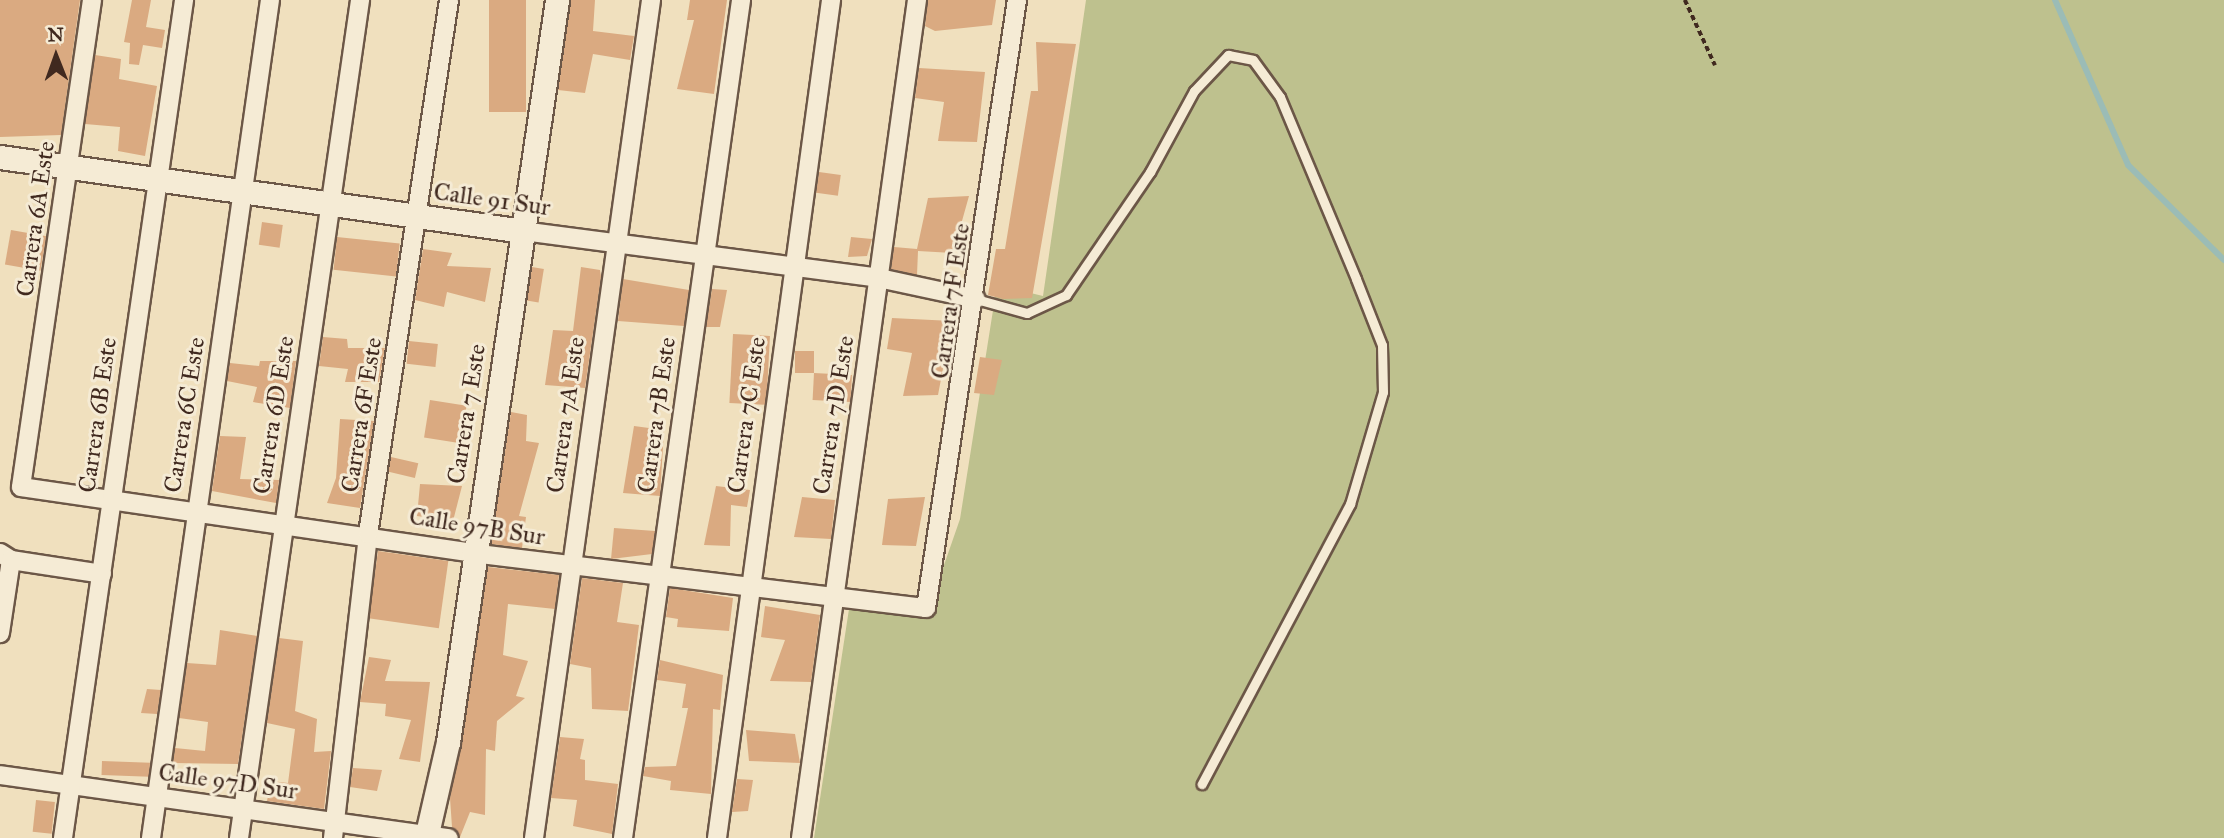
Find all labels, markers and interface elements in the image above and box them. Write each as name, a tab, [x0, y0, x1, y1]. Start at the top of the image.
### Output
north arrow	[21, 21, 91, 91]
text: N	[47, 23, 64, 46]
street label: Carrera 6A Este	[11, 139, 61, 299]
street label: Calle 91 Sur	[432, 178, 552, 222]
street label: Carrera 7F Este	[926, 221, 976, 381]
street label: Carrera 6D Este	[247, 334, 301, 496]
street label: Carrera 7D Este	[807, 334, 861, 496]
street label: Carrera 6C Este	[159, 335, 211, 495]
street label: Carrera 7A Este	[541, 335, 591, 495]
street label: Carrera 7B Este	[632, 335, 682, 495]
street label: Carrera 7C Este	[722, 335, 772, 495]
street label: Carrera 6B Este	[73, 336, 123, 494]
street label: Carrera 6F Este	[336, 336, 388, 494]
street label: Carrera 7 Este	[442, 342, 492, 486]
street label: Calle 97B Sur	[407, 502, 547, 552]
street label: Calle 97D Sur	[157, 758, 299, 806]

